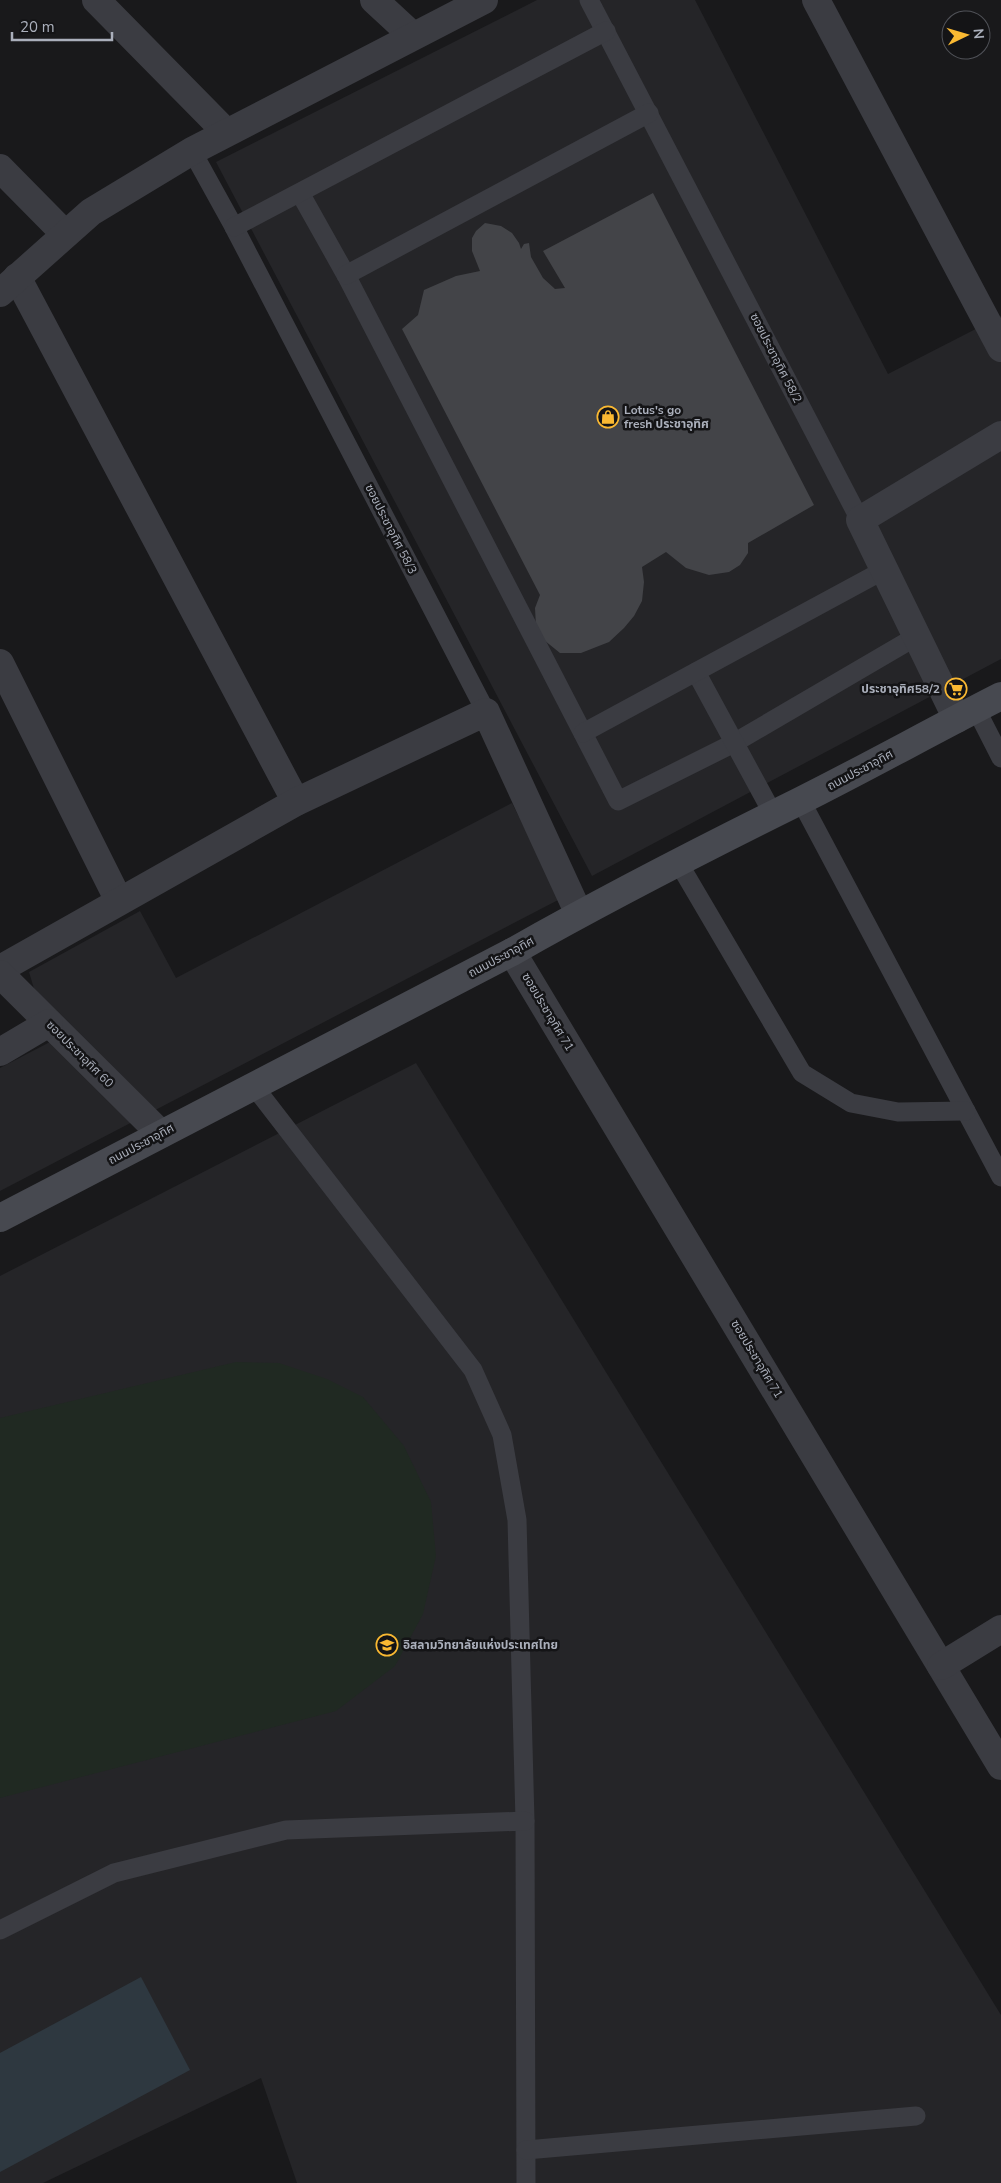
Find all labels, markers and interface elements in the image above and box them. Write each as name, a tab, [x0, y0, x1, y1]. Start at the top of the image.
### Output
scale bar	[12, 10, 112, 42]
north arrow	[941, 10, 991, 60]
text: 20 m	[20, 17, 55, 37]
text: N	[969, 28, 988, 40]
street label: ซอยประชาอุทิศ 58/2	[746, 310, 806, 406]
place label: Lotus's go fresh ประชาอุทิศ	[624, 402, 709, 432]
shop icon: Lotus's go fresh ประชาอุทิศ	[596, 405, 620, 429]
street label: ซอยประชาอุทิศ 58/3	[361, 481, 421, 577]
supermarket icon: ประชาอุทิศ58/2	[944, 677, 968, 701]
place label: ประชาอุทิศ58/2	[861, 681, 940, 697]
street label: ถนนประชาอุทิศ	[824, 746, 896, 794]
street label: ถนนประชาอุทิศ	[465, 933, 537, 981]
street label: ซอยประชาอุทิศ 71	[518, 970, 578, 1054]
street label: ซอยประชาอุทิศ 60	[43, 1017, 117, 1091]
street label: ถนนประชาอุทิศ	[105, 1120, 177, 1168]
street label: ซอยประชาอุทิศ 71	[727, 1317, 787, 1401]
school or university icon: อิสลามวิทยาลัยแห่งประเทศไทย	[375, 1633, 399, 1657]
place label: อิสลามวิทยาลัยแห่งประเทศไทย	[403, 1637, 558, 1653]

